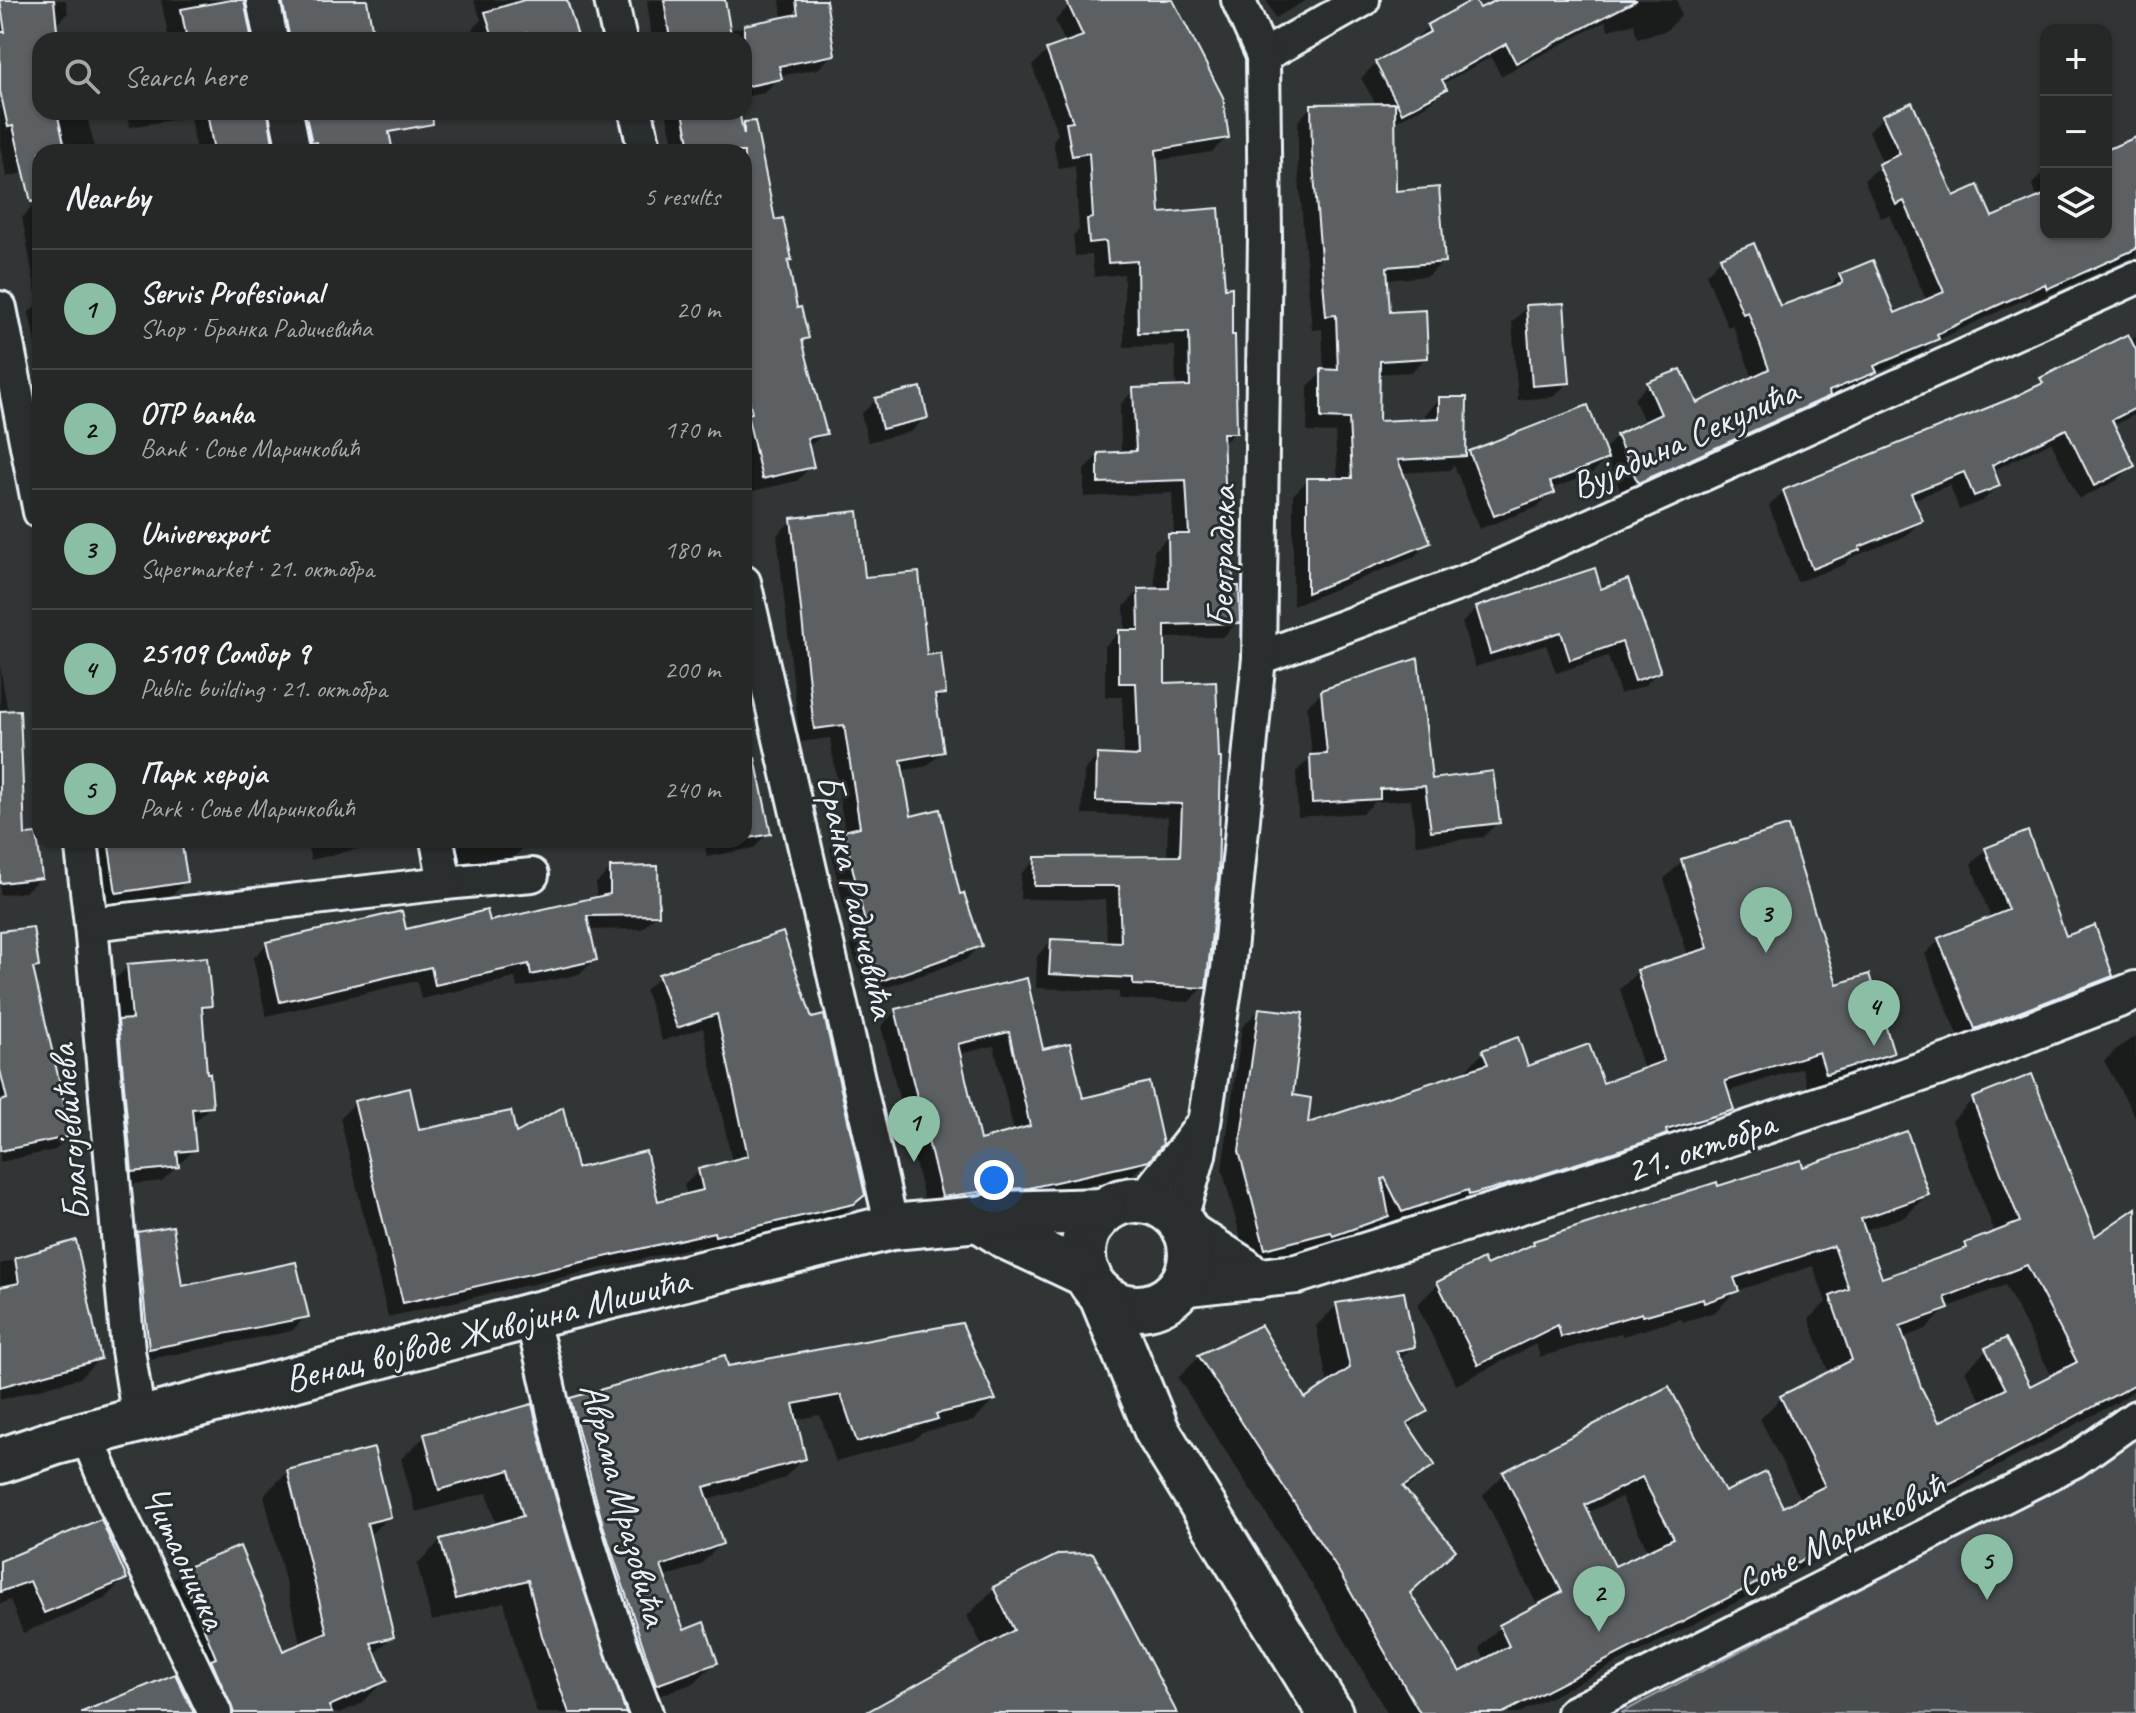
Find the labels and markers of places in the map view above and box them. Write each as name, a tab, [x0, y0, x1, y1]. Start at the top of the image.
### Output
pin: 3	[1740, 887, 1792, 953]
pin: 4	[1848, 980, 1900, 1046]
pin: 1	[888, 1096, 940, 1162]
pin: 5	[1961, 1534, 2013, 1600]
pin: 2	[1573, 1566, 1625, 1632]

